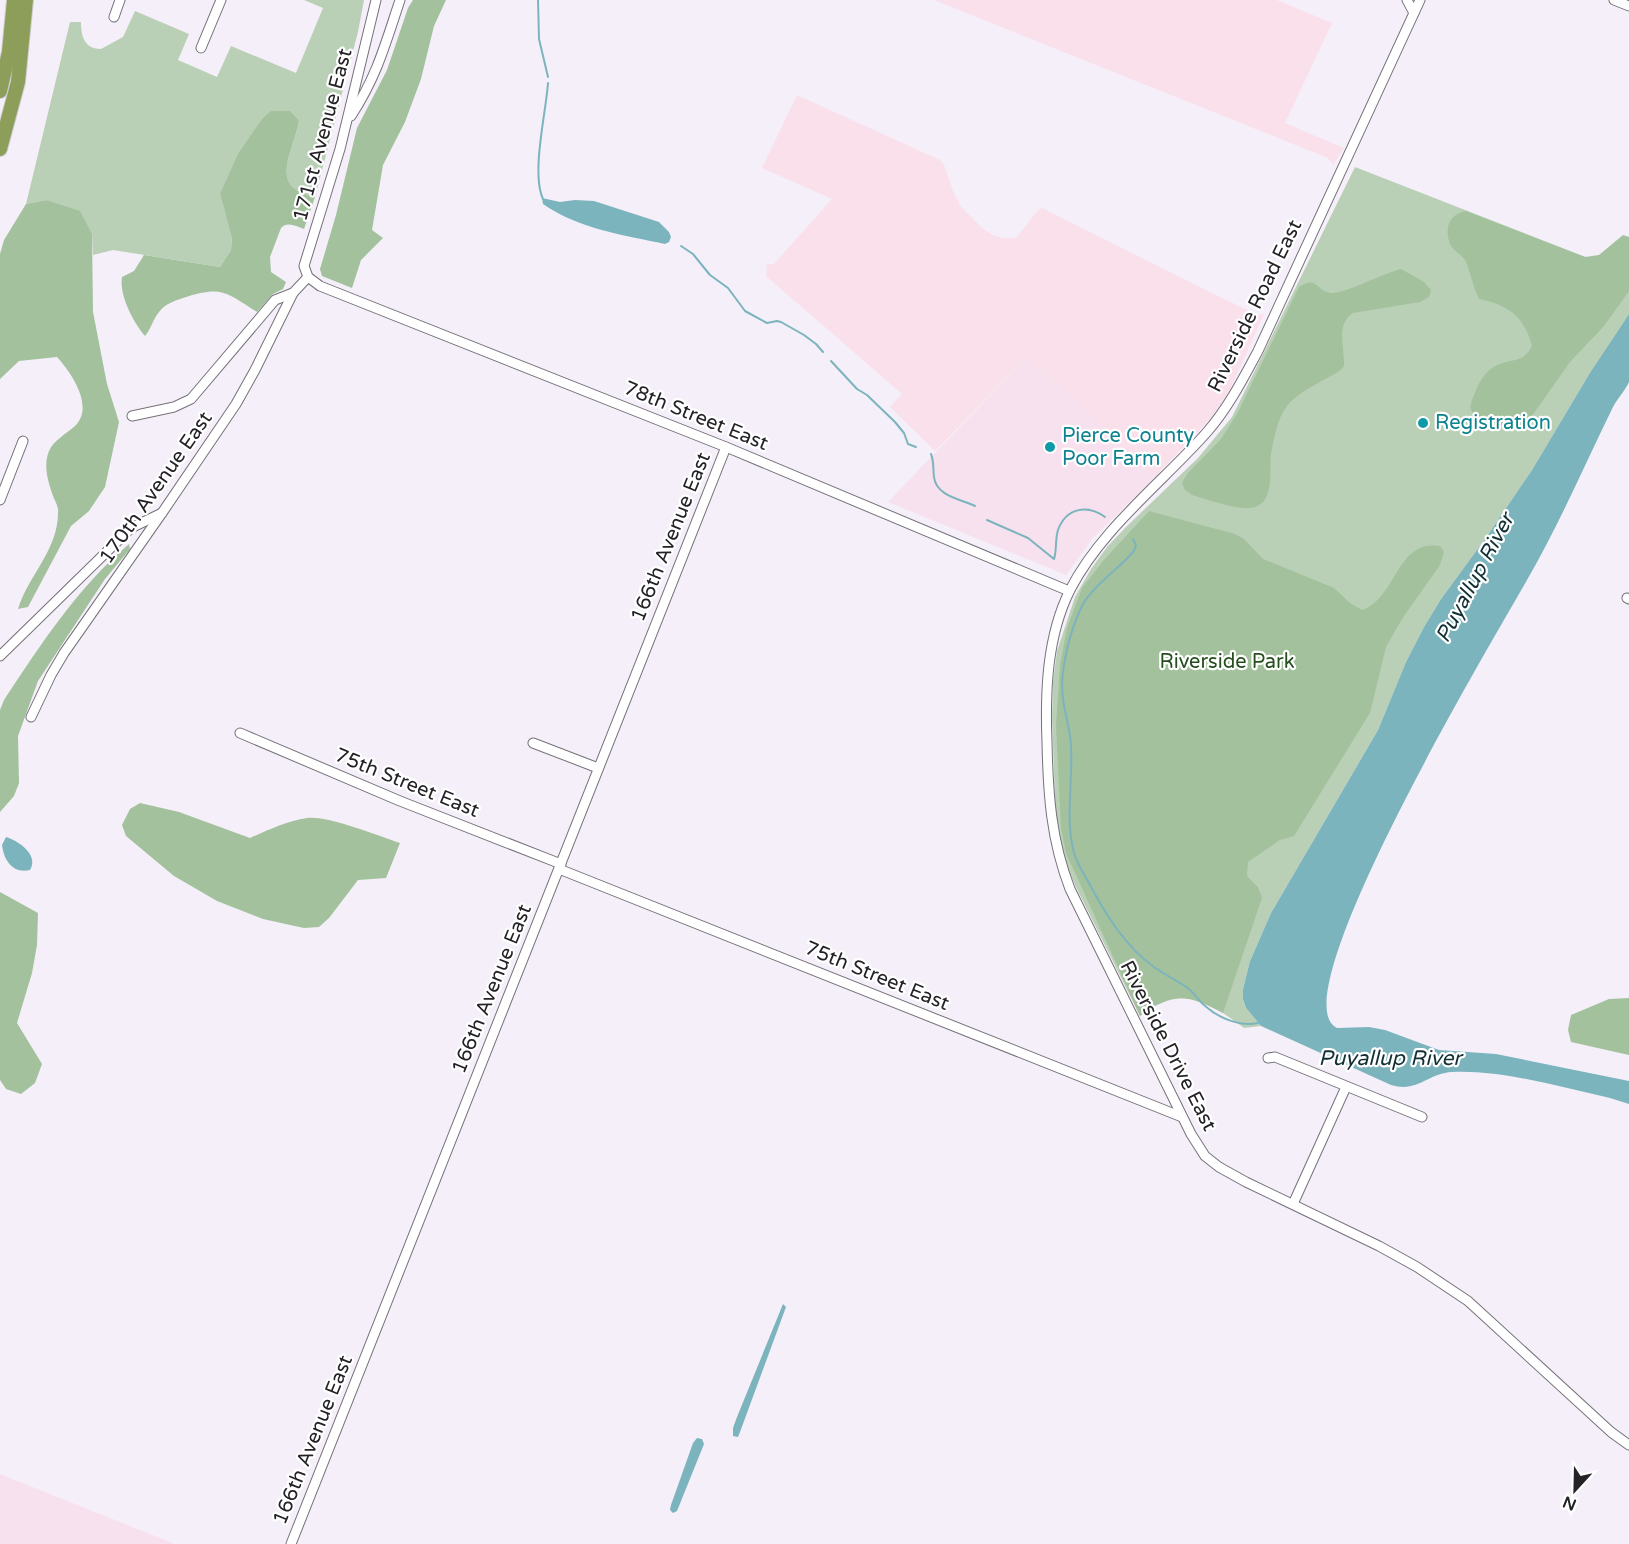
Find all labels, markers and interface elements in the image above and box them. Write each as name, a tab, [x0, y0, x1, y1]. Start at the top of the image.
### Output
street label: 171st Avenue East	[288, 46, 358, 224]
street label: Riverside Road East	[1203, 216, 1307, 396]
street label: 78th Street East	[620, 376, 772, 456]
street label: 170th Avenue East	[94, 407, 218, 569]
place label: Registration	[1435, 411, 1551, 435]
marker: Registration	[1416, 416, 1430, 430]
place label: Pierce County Poor Farm	[1062, 424, 1194, 471]
marker: Pierce County Poor Farm	[1043, 440, 1057, 454]
street label: 166th Avenue East	[626, 448, 716, 625]
water label: Puyallup River	[1430, 507, 1521, 647]
park label: Riverside Park	[1159, 650, 1295, 674]
street label: 75th Street East	[331, 743, 483, 823]
street label: 166th Avenue East	[447, 900, 537, 1077]
street label: 75th Street East	[801, 936, 953, 1016]
street label: Riverside Drive East	[1115, 957, 1221, 1135]
water label: Puyallup River	[1319, 1046, 1464, 1071]
street label: 166th Avenue East	[268, 1351, 358, 1528]
north arrow	[1545, 1460, 1605, 1520]
text: N	[1560, 1491, 1579, 1515]

